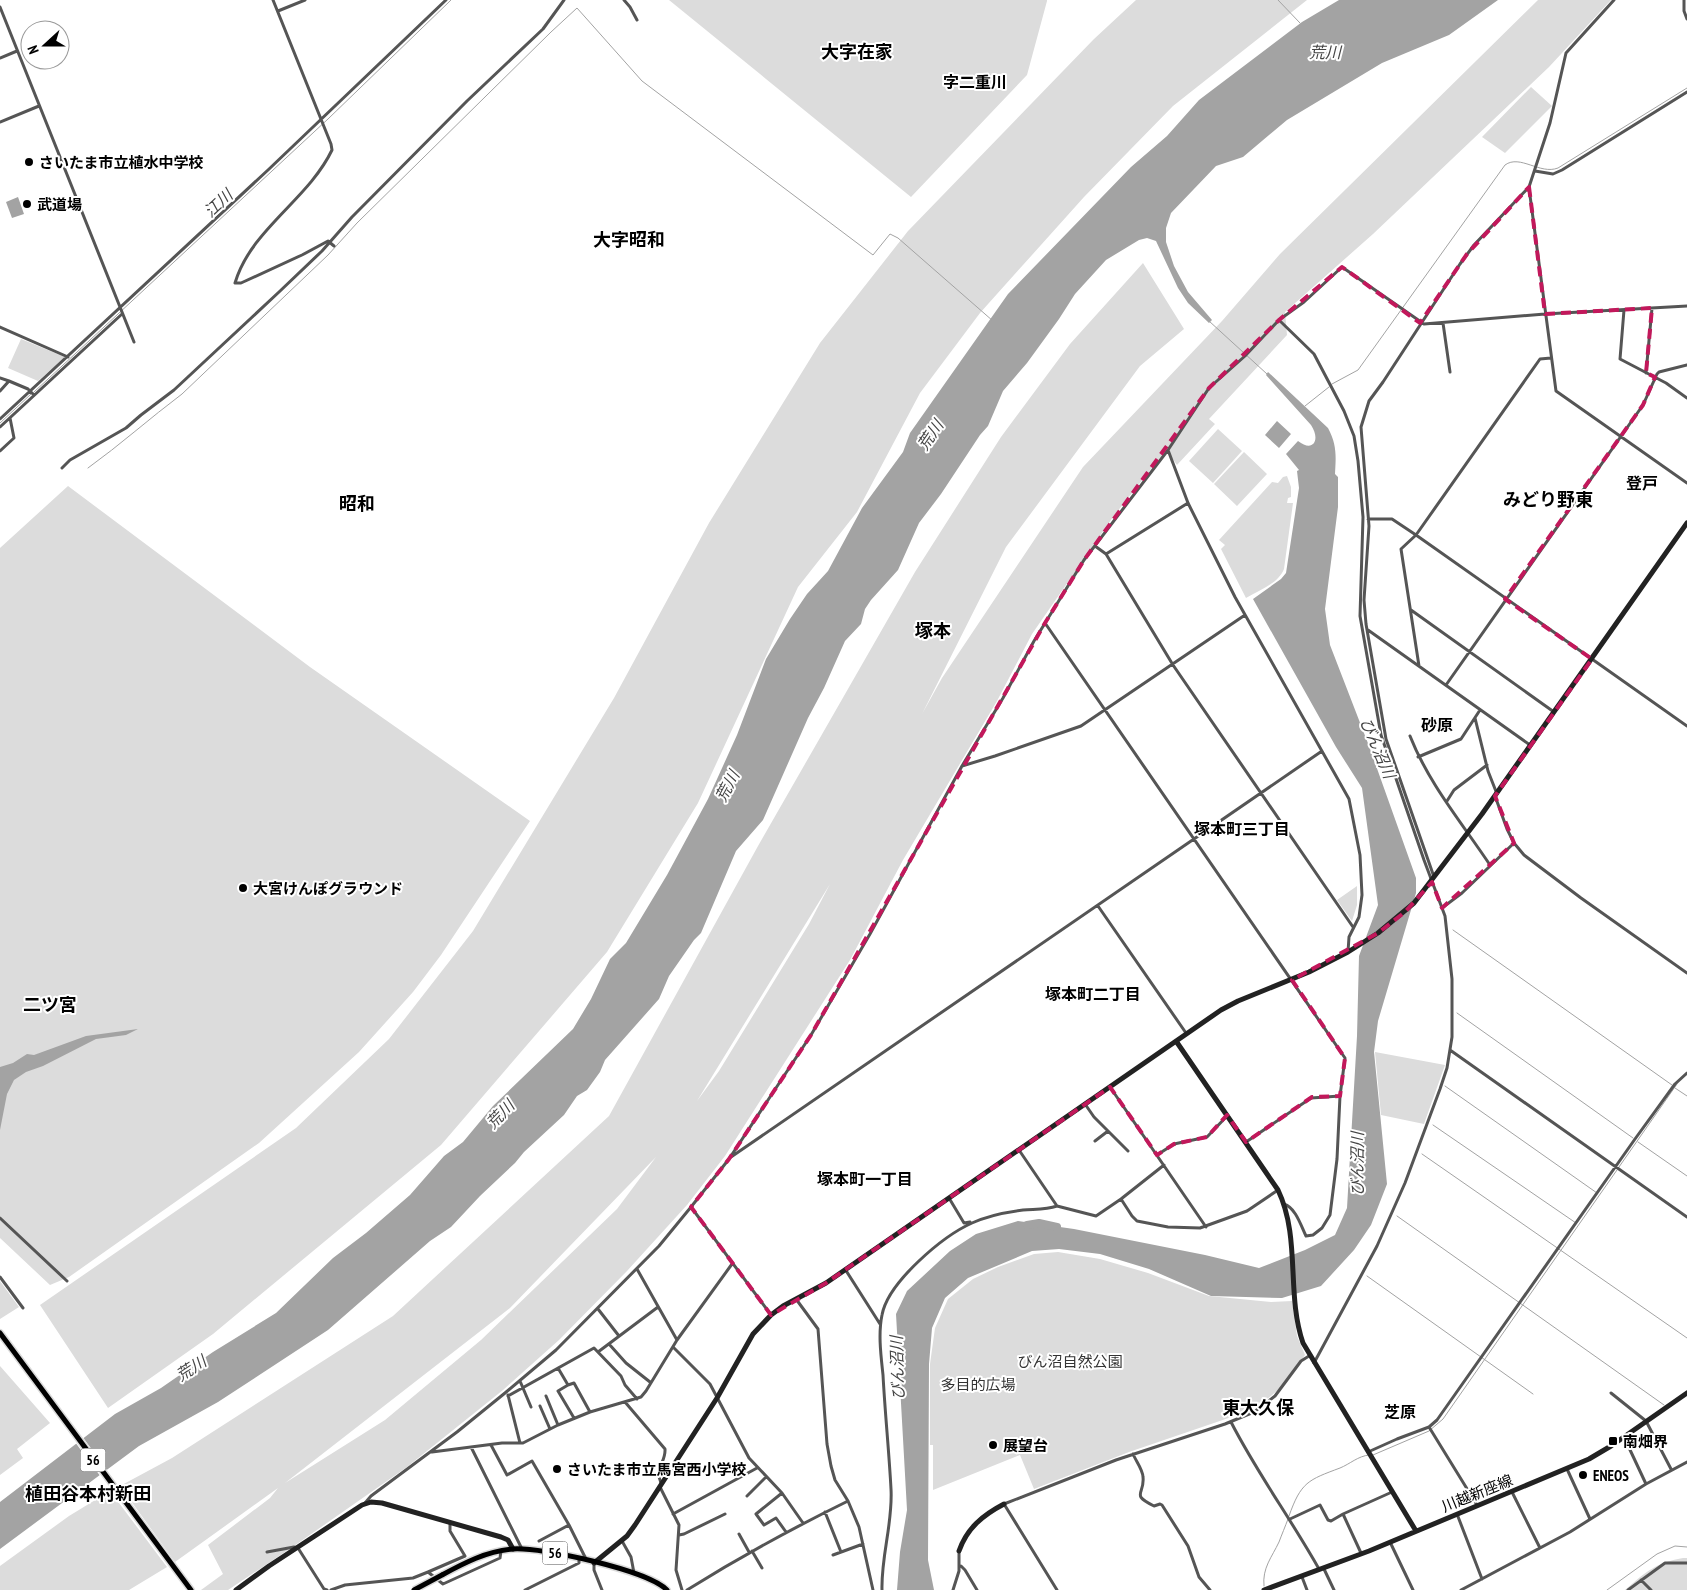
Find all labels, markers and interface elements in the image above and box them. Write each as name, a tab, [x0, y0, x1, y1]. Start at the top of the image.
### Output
north arrow	[20, 20, 70, 70]
district label: 大字在家	[821, 40, 893, 63]
water label: 荒川	[1309, 42, 1343, 62]
text: N	[23, 43, 43, 56]
district label: 字二重川	[943, 72, 1007, 92]
place label: さいたま市立植水中学校	[39, 153, 204, 172]
marker: さいたま市立植水中学校	[23, 156, 35, 168]
water label: 江川	[199, 183, 238, 221]
place label: 武道場	[37, 195, 82, 214]
marker: 武道場	[21, 198, 33, 210]
district label: 大字昭和	[593, 228, 665, 251]
water label: 荒川	[913, 414, 948, 454]
district label: 登戸	[1626, 473, 1658, 493]
district label: みどり野東	[1503, 488, 1593, 511]
district label: 昭和	[339, 492, 375, 515]
district label: 塚本	[915, 619, 951, 642]
water label: びん沼川	[1356, 715, 1400, 783]
district label: 砂原	[1421, 715, 1453, 735]
water label: 荒川	[711, 765, 744, 805]
district label: 塚本町三丁目	[1194, 819, 1290, 839]
place label: 大宮けんぽグラウンド	[253, 879, 403, 898]
marker: 大宮けんぽグラウンド	[237, 882, 249, 894]
district label: 塚本町二丁目	[1045, 984, 1141, 1004]
district label: 二ツ宮	[23, 993, 77, 1016]
water label: 荒川	[482, 1094, 520, 1132]
water label: びん沼川	[1347, 1130, 1367, 1196]
district label: 塚本町一丁目	[817, 1169, 913, 1189]
water label: びん沼川	[886, 1334, 908, 1400]
water label: 荒川	[172, 1350, 212, 1385]
park label: びん沼自然公園	[1017, 1352, 1123, 1371]
park label: 多目的広場	[940, 1375, 1016, 1394]
district label: 東大久保	[1222, 1396, 1295, 1419]
district label: 芝原	[1384, 1402, 1416, 1422]
place label: 南畑界	[1623, 1432, 1668, 1451]
marker: 南畑界	[1607, 1435, 1619, 1447]
place label: 展望台	[1003, 1436, 1048, 1455]
marker: 展望台	[987, 1439, 999, 1451]
road number: 56	[80, 1448, 106, 1472]
place label: さいたま市立馬宮西小学校	[567, 1460, 747, 1479]
marker: さいたま市立馬宮西小学校	[551, 1463, 563, 1475]
place label: ENEOS	[1593, 1466, 1629, 1485]
marker: ENEOS	[1577, 1469, 1589, 1481]
street label: 川越新座線	[1439, 1470, 1515, 1516]
district label: 植田谷本村新田	[25, 1482, 151, 1505]
road number: 56	[542, 1542, 568, 1565]

